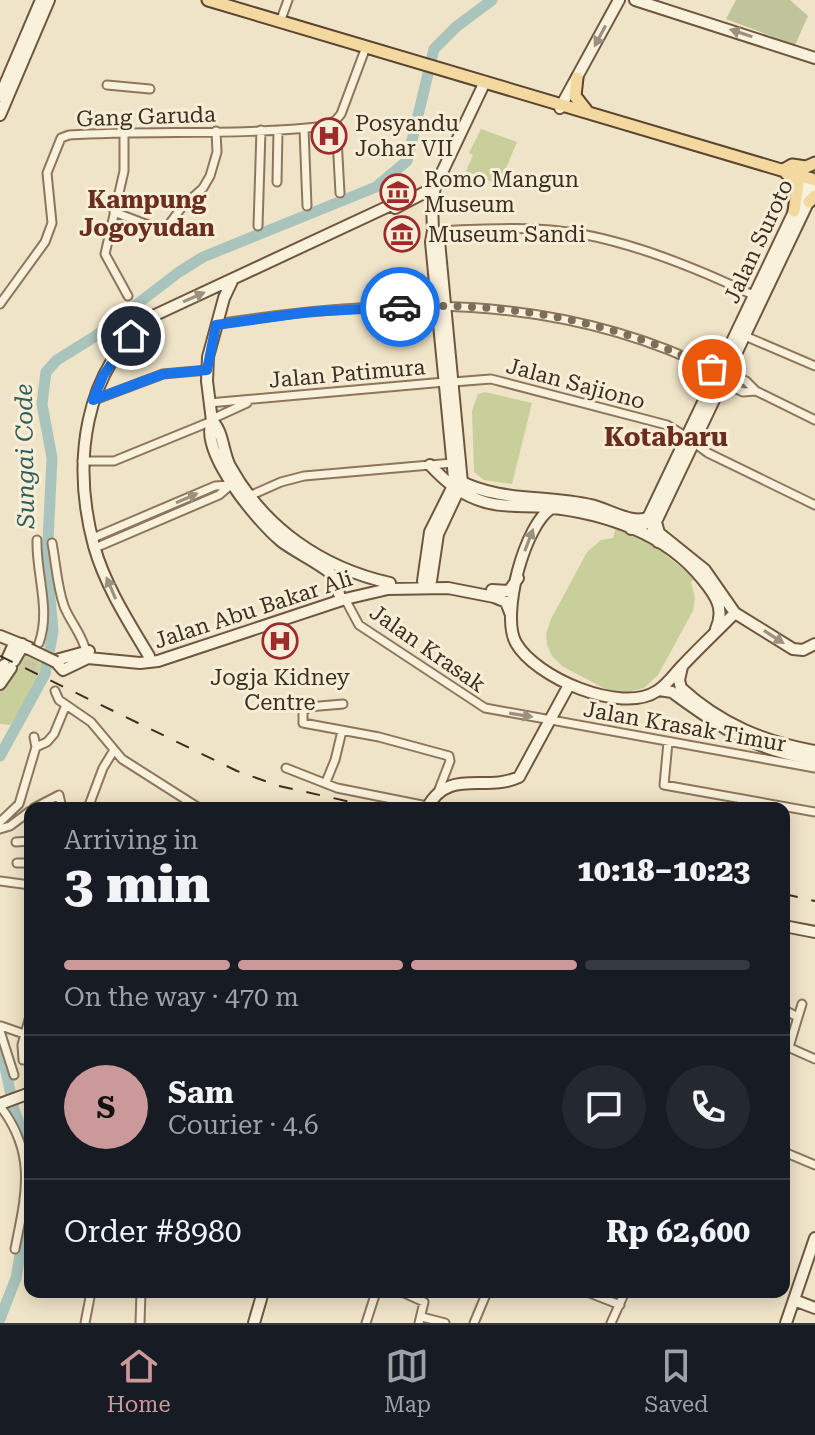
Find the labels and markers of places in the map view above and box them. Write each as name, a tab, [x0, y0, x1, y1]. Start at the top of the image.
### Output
place label: Posyandu Johar VII	[355, 111, 459, 161]
hospital icon: Posyandu Johar VII	[310, 117, 348, 155]
place label: Romo Mangun Museum	[424, 167, 579, 217]
museum icon: Romo Mangun Museum	[379, 173, 417, 211]
museum icon: Museum Sandi	[383, 215, 421, 253]
place label: Museum Sandi	[428, 222, 585, 247]
pin	[97, 302, 165, 370]
pin	[678, 335, 746, 403]
hospital icon: Jogja Kidney Centre	[261, 622, 299, 660]
place label: Jogja Kidney Centre	[210, 665, 350, 715]

